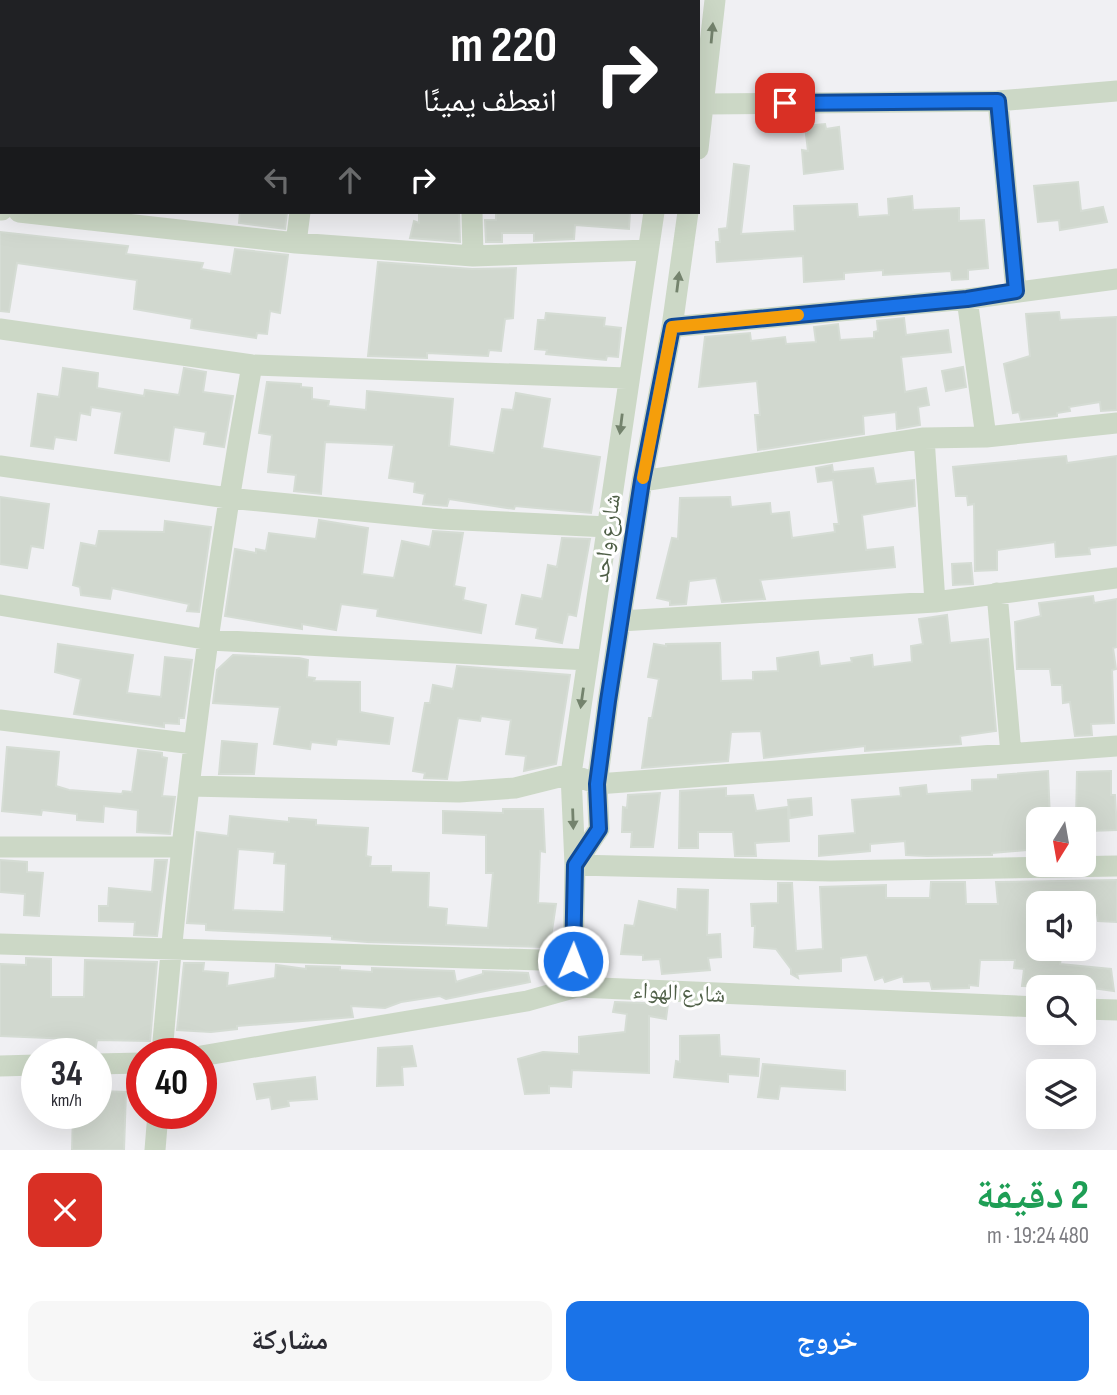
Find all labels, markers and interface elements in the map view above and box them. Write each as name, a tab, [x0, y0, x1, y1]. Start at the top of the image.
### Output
text: 220 m	[451, 17, 557, 76]
one-way arrow	[707, 22, 718, 44]
icon: right	[581, 28, 672, 119]
pin	[755, 73, 815, 133]
text: انعطف يمينًا	[423, 82, 557, 121]
icon: arrive	[766, 84, 804, 122]
icon: left	[258, 161, 296, 199]
icon: ahead	[331, 161, 369, 199]
icon: right	[404, 161, 442, 199]
one-way arrow	[672, 271, 683, 293]
one-way arrow	[615, 414, 626, 436]
street label: شارع واحد	[587, 492, 627, 584]
one-way arrow	[576, 687, 587, 709]
north arrow	[1026, 807, 1096, 877]
map controls	[1026, 807, 1096, 1129]
one-way arrow	[567, 809, 579, 831]
button: sound	[1026, 891, 1096, 961]
position arrow	[536, 924, 610, 998]
button: search	[1026, 975, 1096, 1045]
street label: شارع الهواء	[632, 977, 726, 1009]
speed limit sign: 40	[126, 1038, 217, 1129]
text: 34	[51, 1053, 83, 1096]
button: layers	[1026, 1059, 1096, 1129]
text: km/h	[51, 1090, 82, 1111]
text: 2 دقيقة	[976, 1170, 1089, 1221]
button: close	[28, 1173, 102, 1247]
text: 480 m · 19:24	[987, 1222, 1089, 1250]
button: مشاركة	[28, 1301, 552, 1381]
button: خروج	[566, 1301, 1089, 1381]

